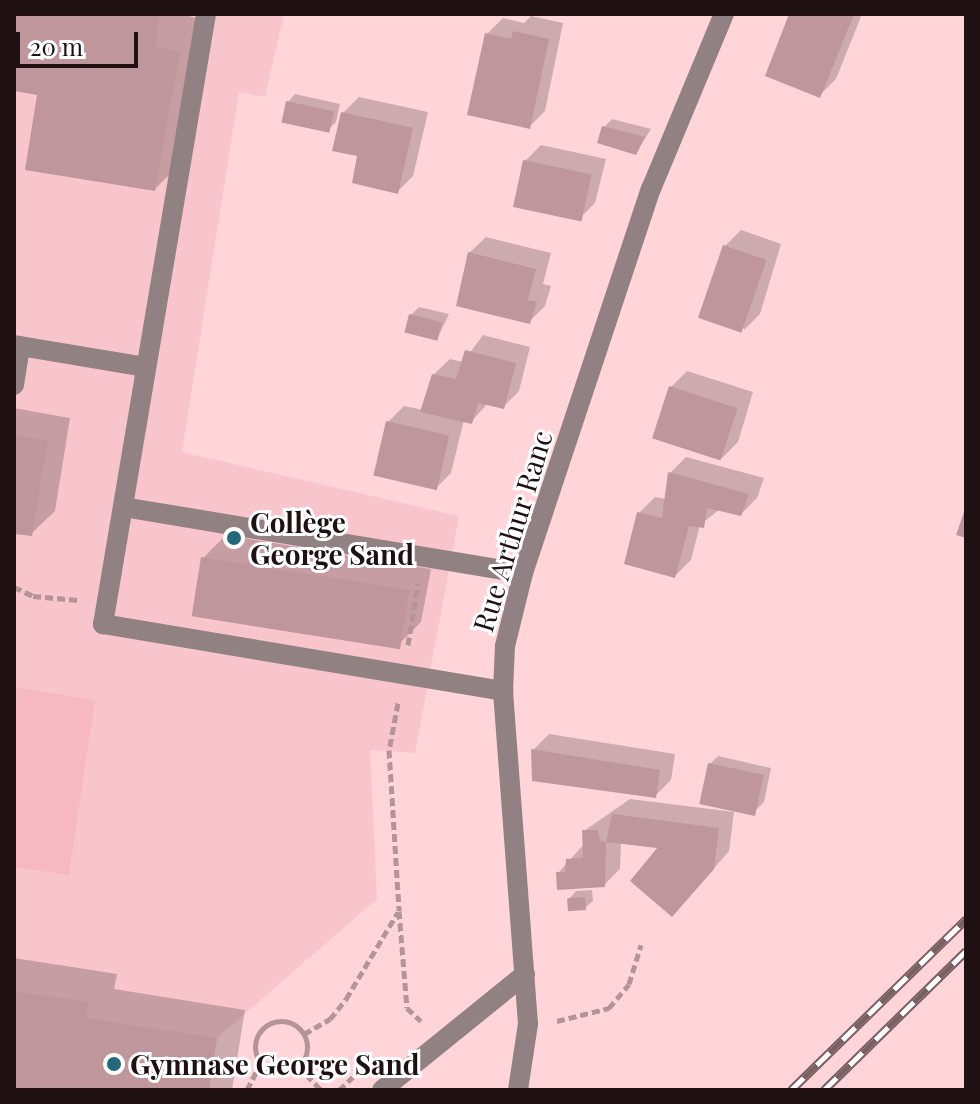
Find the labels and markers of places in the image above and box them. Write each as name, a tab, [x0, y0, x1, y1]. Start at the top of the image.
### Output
place label: Collège George Sand	[250, 505, 414, 571]
marker: Collège George Sand	[225, 529, 243, 547]
place label: Gymnase George Sand	[130, 1047, 420, 1081]
marker: Gymnase George Sand	[105, 1055, 123, 1073]

